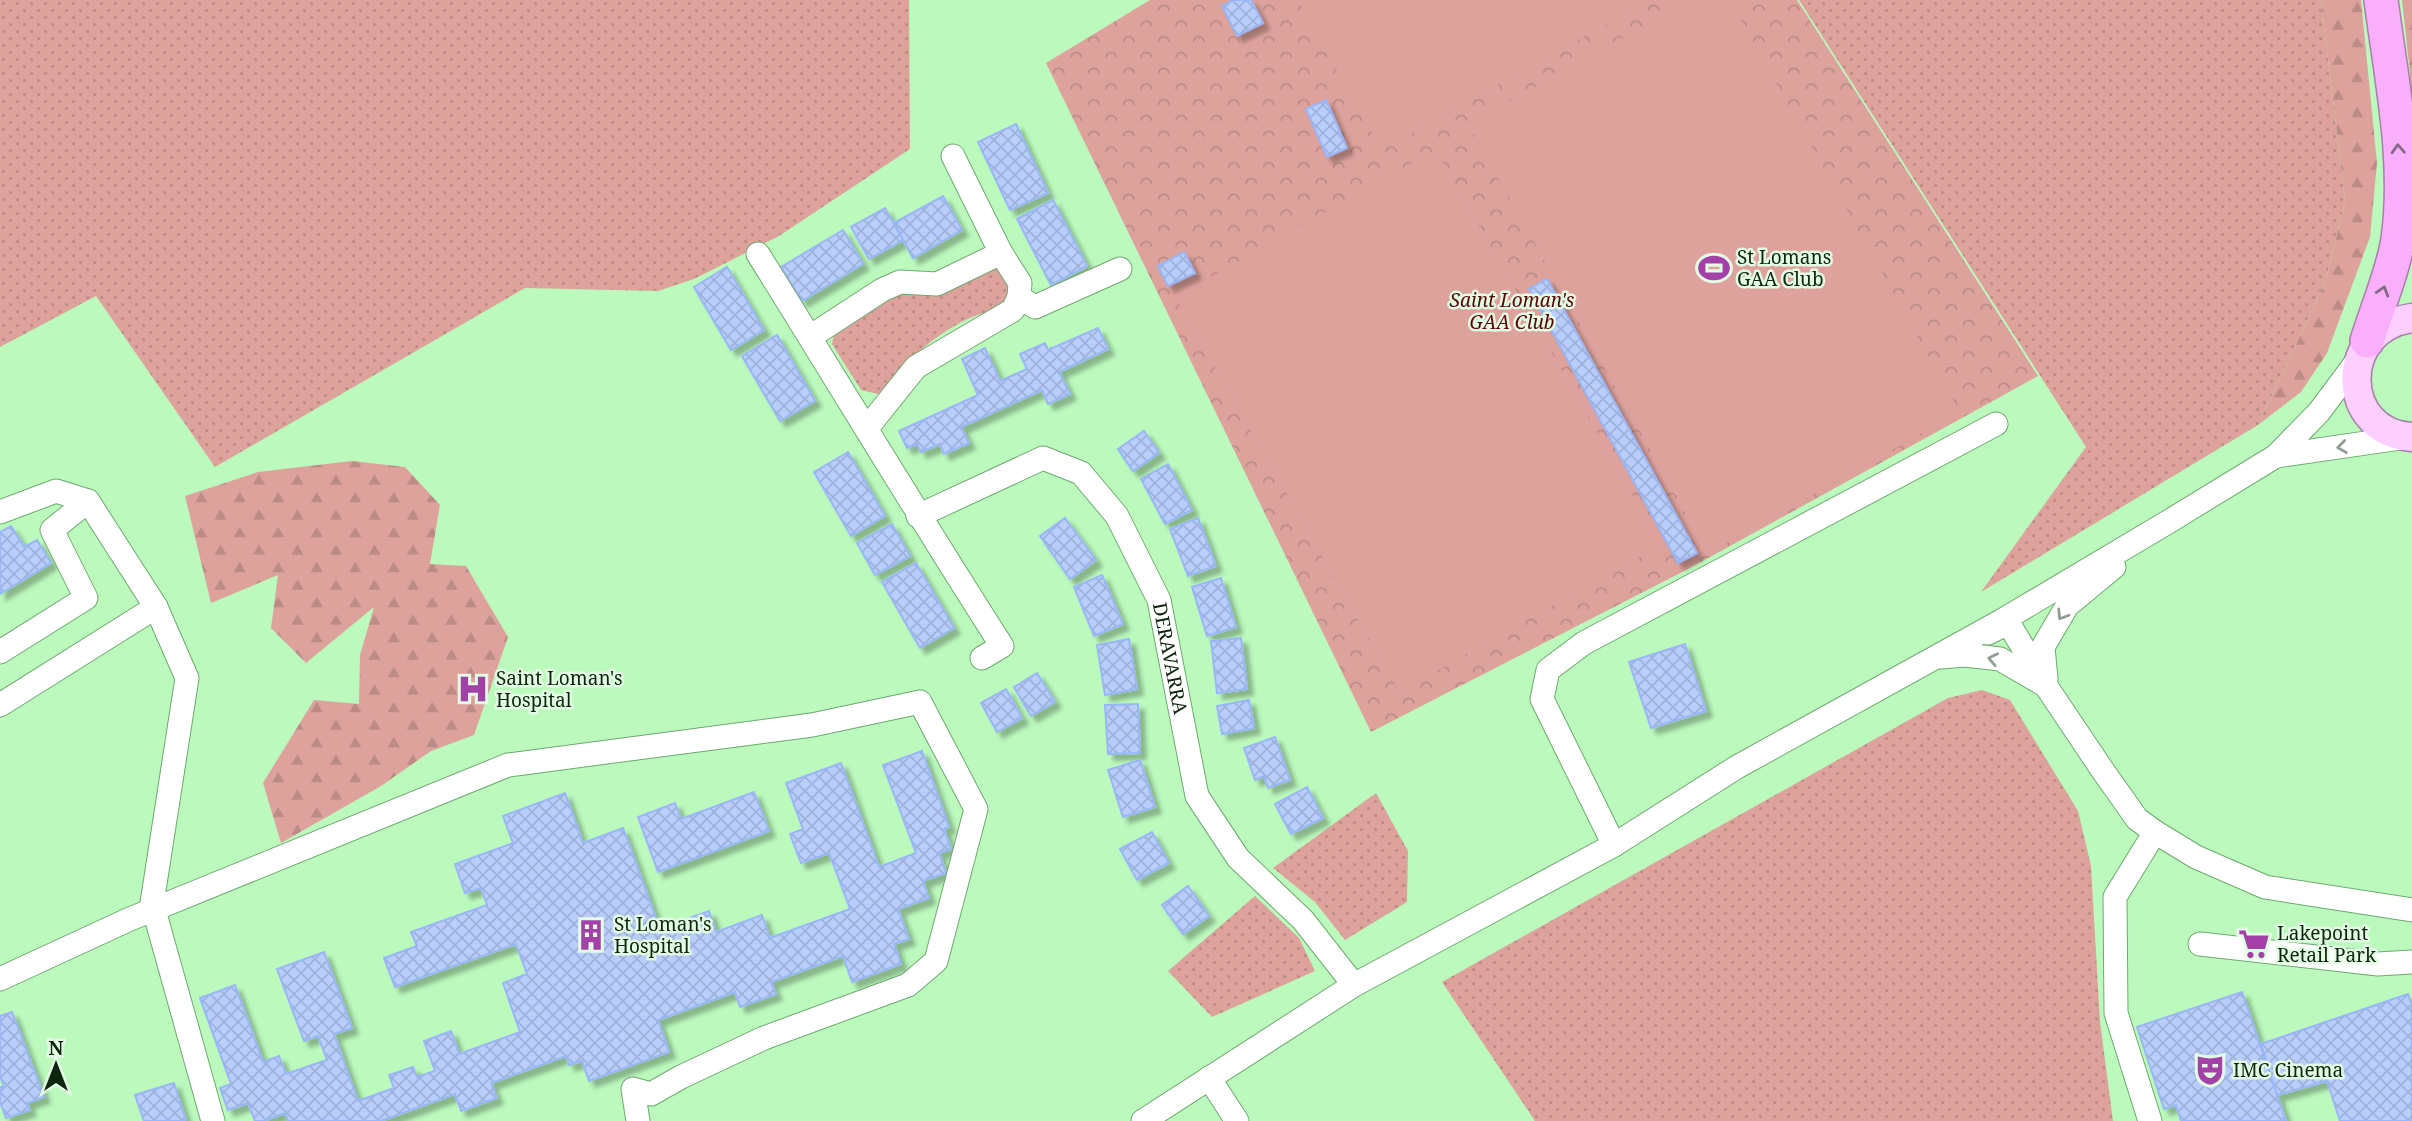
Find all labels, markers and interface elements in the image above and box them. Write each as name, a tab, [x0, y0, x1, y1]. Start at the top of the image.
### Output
one-way arrow	[2391, 143, 2406, 154]
place label: St Lomans GAA Club	[1737, 244, 1831, 292]
sports icon: St Lomans GAA Club	[1697, 251, 1731, 285]
one-way arrow	[2374, 286, 2389, 298]
park label: Saint Loman's GAA Club	[1450, 287, 1575, 335]
one-way arrow	[2336, 439, 2347, 454]
street label: DERAVARRA	[1147, 600, 1194, 717]
one-way arrow	[2058, 608, 2071, 621]
one-way arrow	[1988, 653, 2000, 668]
place label: Saint Loman's Hospital	[496, 665, 623, 713]
hospital icon: Saint Loman's Hospital	[456, 672, 490, 706]
place label: St Loman's Hospital	[614, 911, 712, 959]
building icon: St Loman's Hospital	[574, 918, 608, 952]
place label: Lakepoint Retail Park	[2277, 920, 2377, 968]
supermarket icon: Lakepoint Retail Park	[2237, 927, 2271, 961]
north arrow	[21, 1030, 91, 1100]
text: N	[49, 1035, 64, 1061]
theatre icon: IMC Cinema	[2193, 1053, 2227, 1087]
place label: IMC Cinema	[2233, 1057, 2343, 1083]

